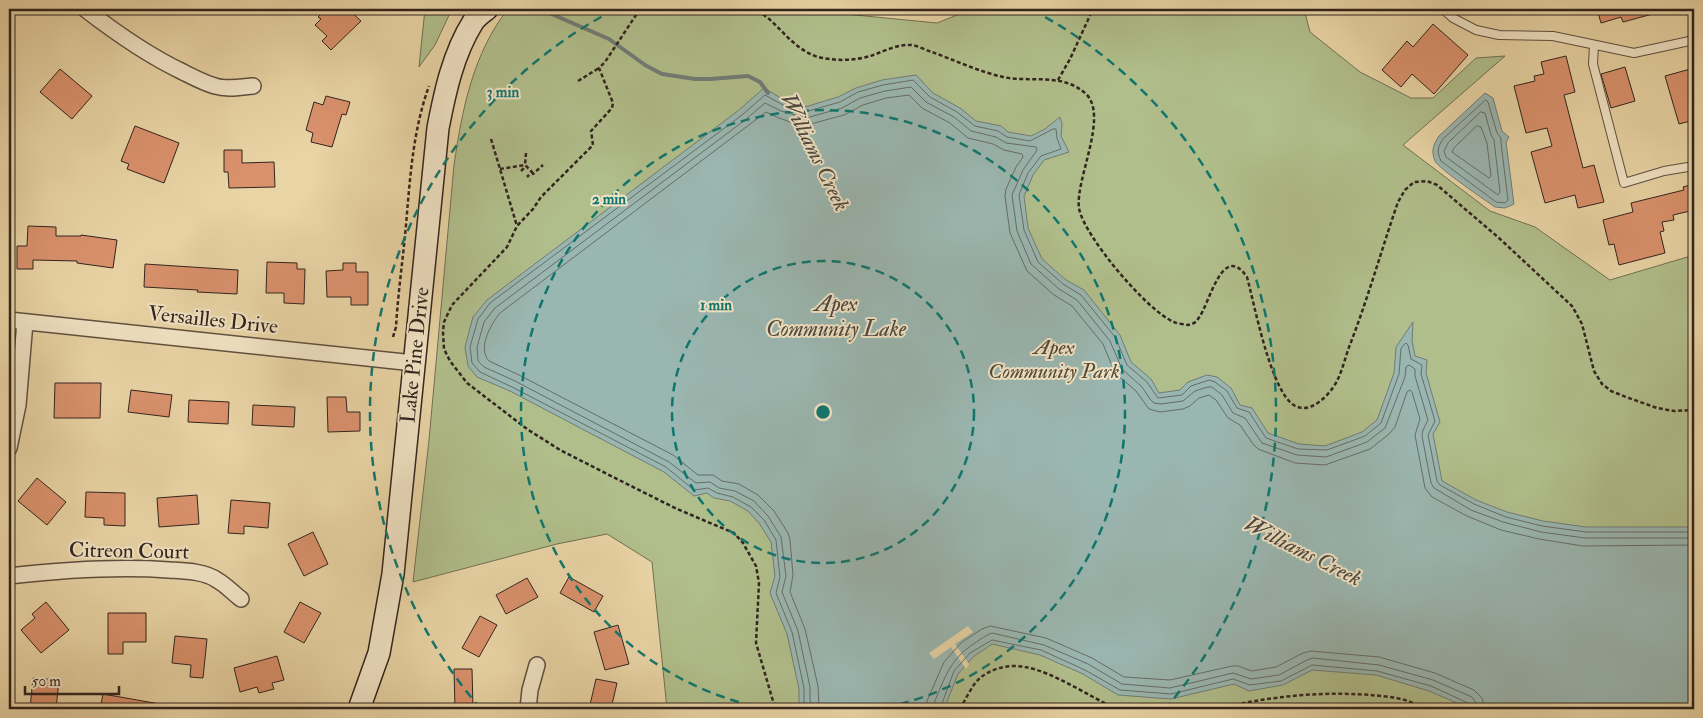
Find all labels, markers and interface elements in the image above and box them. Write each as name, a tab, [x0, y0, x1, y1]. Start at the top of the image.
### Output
text: 3 min	[487, 83, 519, 102]
water label: Williams Creek	[774, 88, 856, 216]
text: 2 min	[592, 190, 626, 209]
street label: Lake Pine Drive	[394, 285, 436, 424]
water label: Apex Community Lake	[766, 290, 907, 343]
text: 1 min	[700, 296, 732, 315]
street label: Versailles Drive	[147, 300, 279, 340]
park label: Apex Community Park	[988, 334, 1120, 385]
centre of rings	[814, 403, 832, 421]
water label: Williams Creek	[1240, 509, 1366, 593]
street label: Citreon Court	[69, 536, 190, 566]
scale bar	[25, 663, 119, 695]
text: 50 m	[32, 672, 61, 691]

